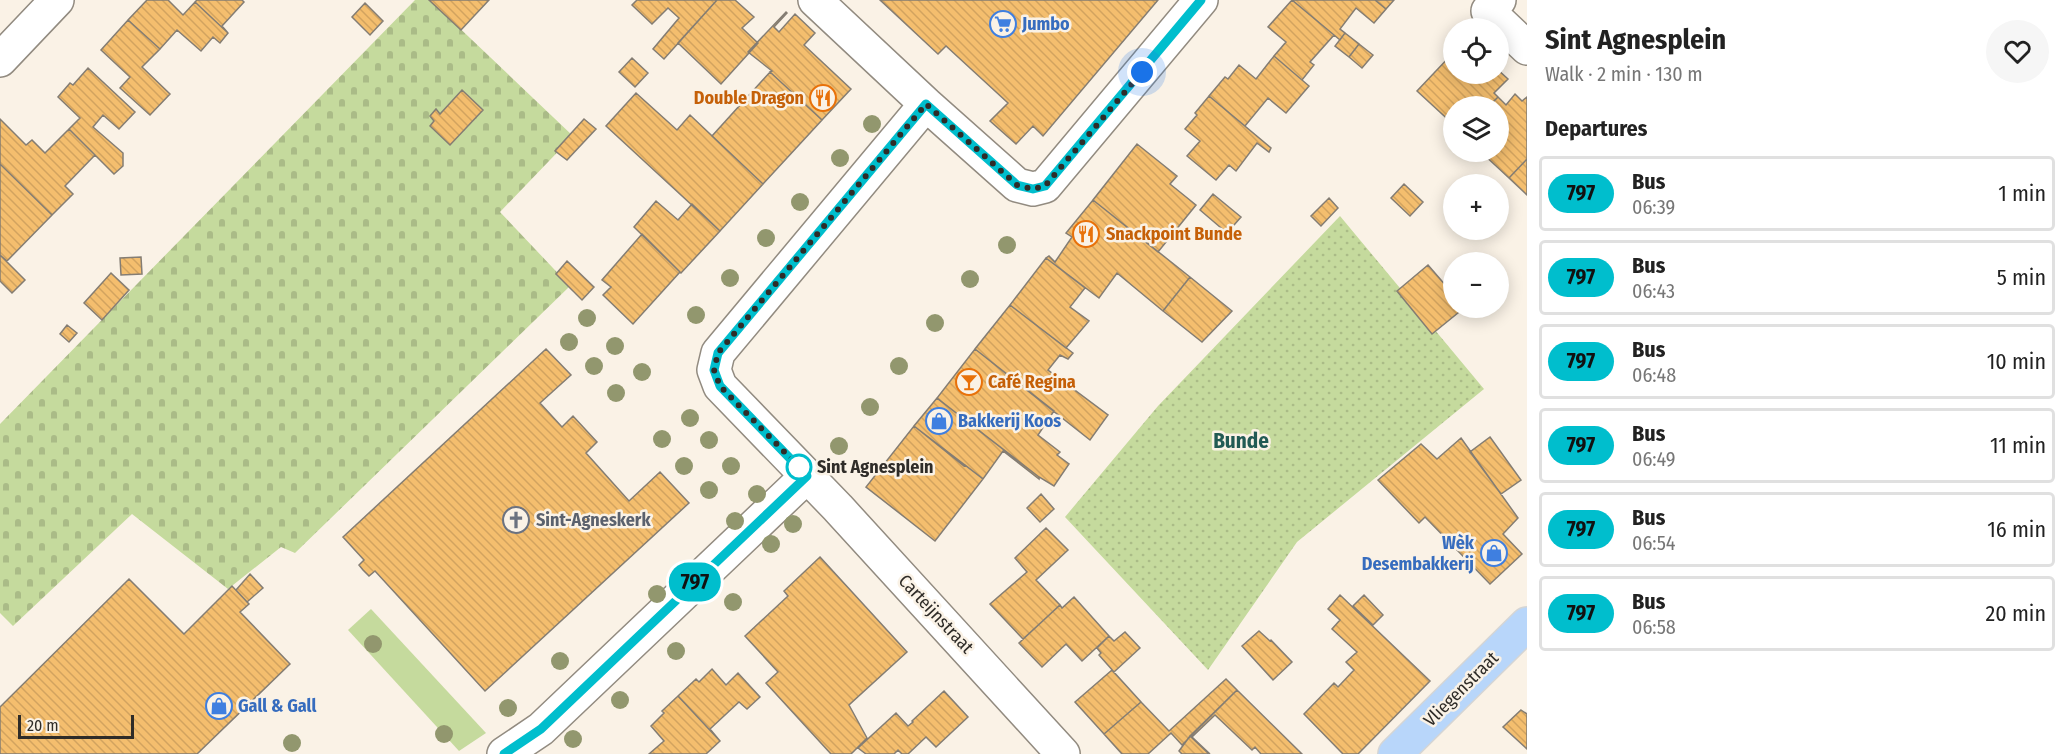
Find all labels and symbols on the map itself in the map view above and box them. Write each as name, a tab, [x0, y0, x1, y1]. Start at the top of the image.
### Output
supermarket icon: Jumbo	[988, 9, 1018, 39]
place label: Jumbo	[1021, 13, 1070, 35]
your location	[1127, 57, 1157, 87]
restaurant icon: Double Dragon	[808, 83, 838, 113]
place label: Double Dragon	[694, 87, 804, 109]
restaurant icon: Snackpoint Bunde	[1071, 219, 1101, 249]
place label: Snackpoint Bunde	[1106, 223, 1242, 245]
bar icon: Café Regina	[954, 367, 984, 397]
place label: Café Regina	[988, 371, 1076, 393]
shop icon: Bakkerij Koos	[924, 406, 954, 436]
place label: Bakkerij Koos	[958, 410, 1061, 432]
district label: Bunde	[1213, 428, 1269, 454]
marker: Sint Agnesplein	[786, 454, 812, 480]
place label: Sint Agnesplein	[817, 456, 934, 478]
church icon: Sint-Agneskerk	[501, 505, 531, 535]
place label: Sint-Agneskerk	[536, 509, 651, 531]
place label: Wèk Desembakkerij	[1362, 532, 1475, 575]
shop icon: Wèk Desembakkerij	[1479, 538, 1509, 568]
line badge: 797	[660, 562, 730, 602]
street label: Carteijnstraat	[894, 570, 978, 658]
street label: Vliegenstraat	[1419, 647, 1503, 731]
shop icon: Gall & Gall	[204, 691, 234, 721]
place label: Gall & Gall	[238, 695, 316, 717]
scale bar	[18, 712, 134, 740]

